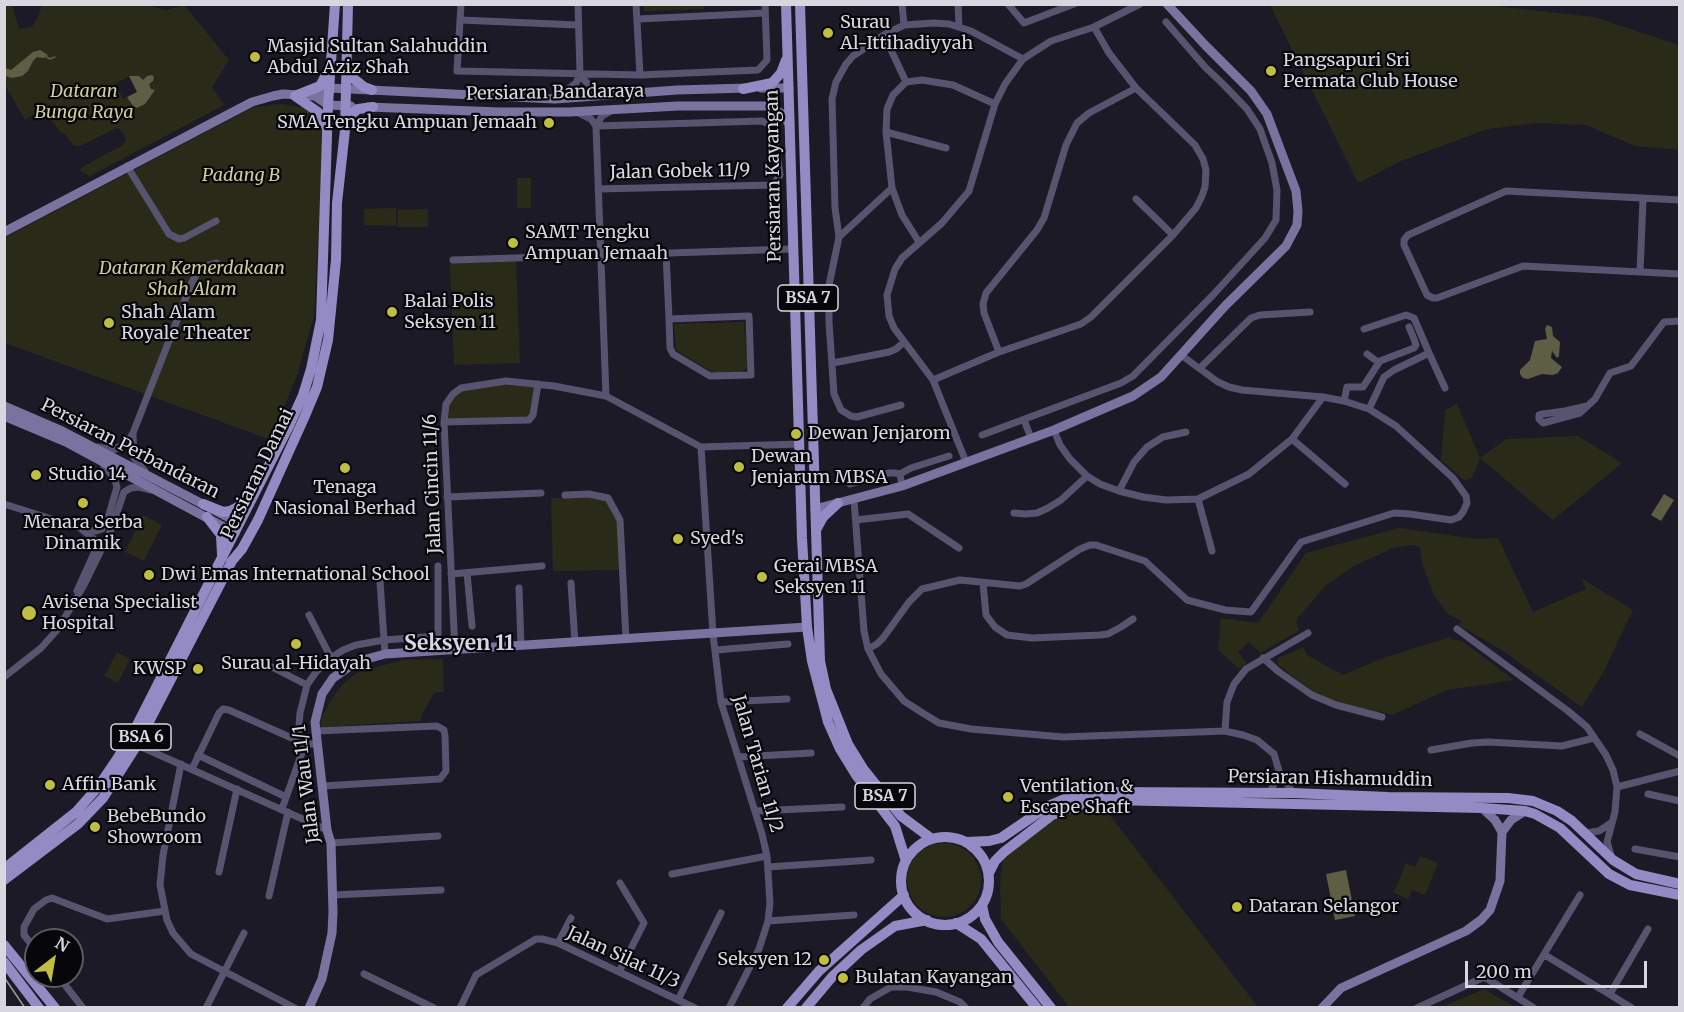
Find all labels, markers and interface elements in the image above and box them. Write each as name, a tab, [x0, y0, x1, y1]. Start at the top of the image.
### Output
place label: Surau Al-Ittihadiyyah	[840, 12, 973, 54]
marker: Surau Al-Ittihadiyyah	[821, 26, 835, 40]
place label: Masjid Sultan Salahuddin Abdul Aziz Shah	[267, 36, 488, 78]
marker: Masjid Sultan Salahuddin Abdul Aziz Shah	[248, 50, 262, 64]
place label: Pangsapuri Sri Permata Club House	[1283, 50, 1458, 92]
marker: Pangsapuri Sri Permata Club House	[1264, 64, 1278, 78]
park label: Dataran Bunga Raya	[34, 81, 134, 124]
street label: Persiaran Bandaraya	[466, 81, 644, 105]
street label: Persiaran Kayangan	[762, 89, 786, 263]
place label: SMA Tengku Ampuan Jemaah	[277, 112, 537, 134]
marker: SMA Tengku Ampuan Jemaah	[542, 116, 556, 130]
street label: Jalan Gobek 11/9	[610, 160, 750, 184]
park label: Padang B	[202, 165, 280, 187]
place label: SAMT Tengku Ampuan Jemaah	[525, 222, 668, 264]
marker: SAMT Tengku Ampuan Jemaah	[506, 236, 520, 250]
park label: Dataran Kemerdakaan Shah Alam	[99, 258, 285, 300]
road number: BSA 7	[778, 285, 838, 311]
place label: Balai Polis Seksyen 11	[404, 291, 496, 334]
place label: Shah Alam Royale Theater	[121, 302, 250, 344]
marker: Balai Polis Seksyen 11	[385, 305, 399, 319]
marker: Shah Alam Royale Theater	[102, 316, 116, 330]
street label: Persiaran Perbandaran	[37, 395, 223, 503]
street label: Persiaran Damai	[217, 405, 299, 543]
street label: Jalan Cincin 11/6	[420, 414, 446, 554]
place label: Dewan Jenjarom	[808, 423, 951, 445]
marker: Dewan Jenjarom	[789, 427, 803, 441]
place label: Dewan Jenjarum MBSA	[751, 446, 888, 488]
marker: Dewan Jenjarum MBSA	[732, 460, 746, 474]
marker: Tenaga Nasional Berhad	[338, 461, 352, 475]
place label: Studio 14	[48, 464, 126, 486]
marker: Studio 14	[29, 468, 43, 482]
place label: Tenaga Nasional Berhad	[274, 477, 416, 520]
marker: Menara Serba Dinamik	[76, 496, 90, 510]
place label: Menara Serba Dinamik	[23, 512, 143, 554]
place label: Syed's	[690, 528, 744, 550]
marker: Syed's	[671, 532, 685, 546]
place label: Gerai MBSA Seksyen 11	[774, 556, 878, 598]
place label: Dwi Emas International School	[161, 564, 430, 586]
marker: Dwi Emas International School	[142, 568, 156, 582]
marker: Gerai MBSA Seksyen 11	[755, 570, 769, 584]
place label: Avisena Specialist Hospital	[42, 592, 197, 634]
marker: Avisena Specialist Hospital	[20, 604, 38, 622]
district label: Seksyen 11	[404, 631, 514, 657]
marker: Surau al-Hidayah	[289, 637, 303, 651]
place label: Surau al-Hidayah	[221, 653, 371, 675]
place label: KWSP	[133, 658, 186, 680]
marker: KWSP	[191, 662, 205, 676]
street label: Jalan Tarian 11/2	[727, 693, 787, 835]
street label: Jalan Wau 11/1	[289, 723, 325, 845]
road number: BSA 6	[111, 724, 171, 750]
street label: Persiaran Hishamuddin	[1227, 766, 1433, 792]
place label: Affin Bank	[62, 774, 156, 796]
place label: Ventilation & Escape Shaft	[1020, 776, 1133, 818]
marker: Affin Bank	[43, 778, 57, 792]
road number: BSA 7	[855, 783, 915, 809]
marker: Ventilation & Escape Shaft	[1001, 790, 1015, 804]
place label: BebeBundo Showroom	[107, 806, 206, 848]
marker: BebeBundo Showroom	[88, 820, 102, 834]
place label: Dataran Selangor	[1249, 896, 1399, 918]
marker: Dataran Selangor	[1230, 900, 1244, 914]
street label: Jalan Silat 11/3	[563, 922, 683, 994]
north arrow	[24, 928, 84, 988]
text: N	[52, 932, 73, 956]
place label: Seksyen 12	[717, 949, 812, 971]
scale bar	[1468, 949, 1650, 987]
marker: Seksyen 12	[817, 953, 831, 967]
text: 200 m	[1476, 960, 1532, 983]
place label: Bulatan Kayangan	[855, 967, 1013, 989]
marker: Bulatan Kayangan	[836, 971, 850, 985]

